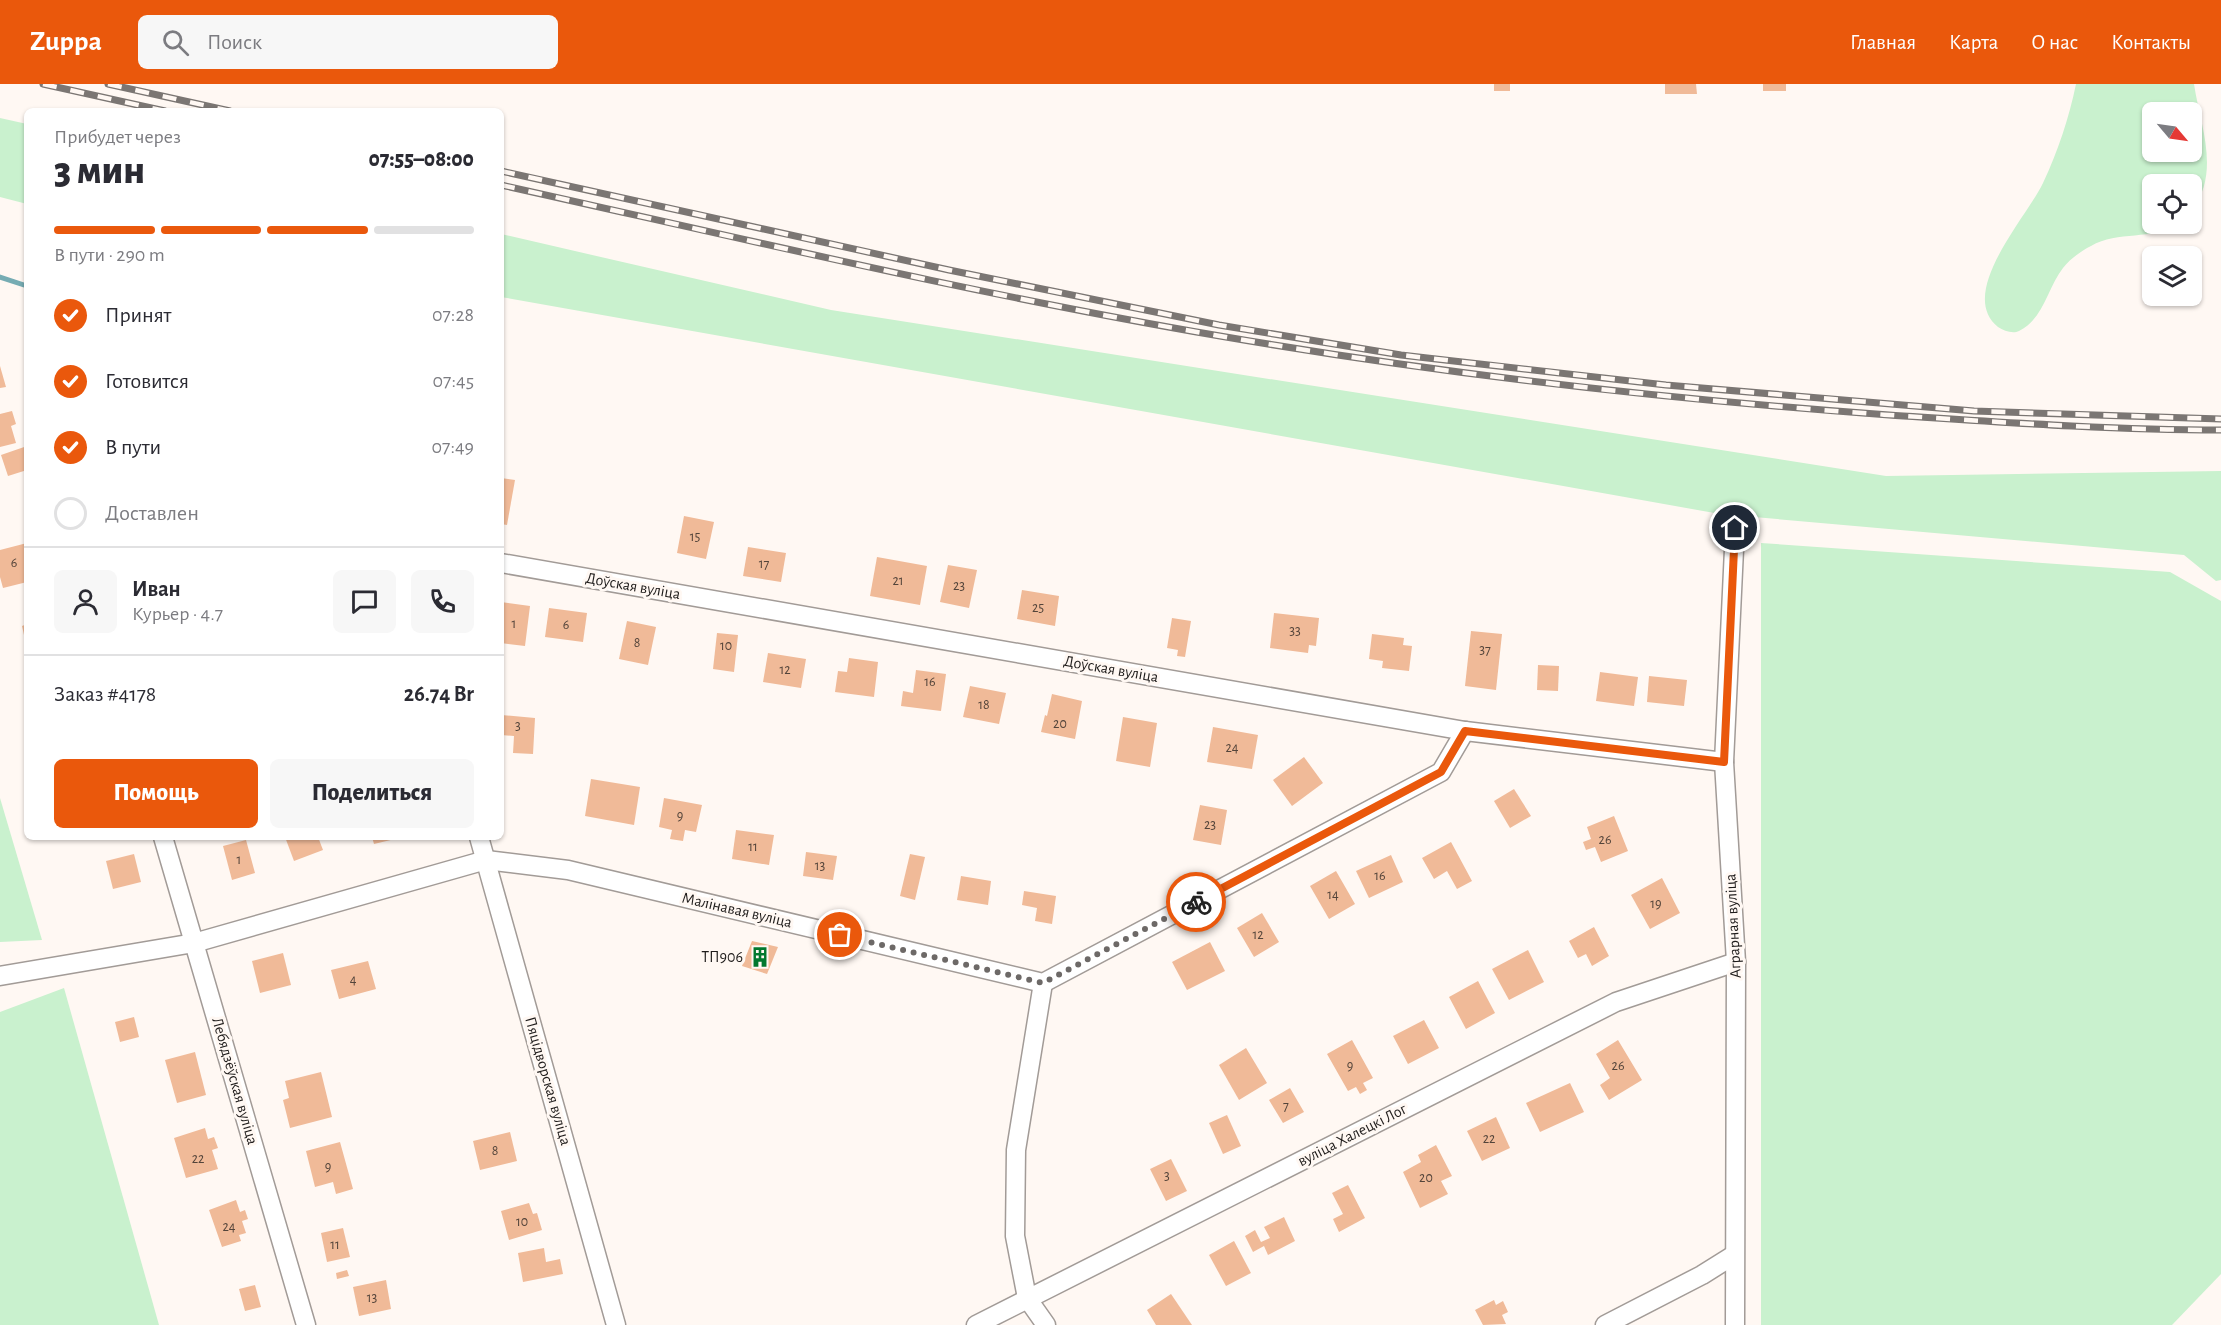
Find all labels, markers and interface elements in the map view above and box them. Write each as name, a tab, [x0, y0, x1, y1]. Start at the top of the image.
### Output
search box	[138, 15, 558, 69]
icon: search	[159, 26, 192, 59]
text: Zuppa	[30, 28, 102, 56]
text: Поиск	[207, 31, 262, 53]
text: Главная	[1850, 32, 1916, 53]
text: Карта	[1949, 32, 1998, 53]
text: О нас	[2031, 32, 2078, 53]
text: Контакты	[2111, 32, 2191, 53]
north arrow	[2142, 102, 2202, 162]
map controls	[2142, 102, 2202, 306]
text: Прибудет через	[54, 127, 181, 147]
text: 07:55–08:00	[368, 148, 474, 170]
text: 3 мин	[54, 152, 145, 191]
button: locate	[2142, 174, 2202, 234]
text: В пути · 290 m	[54, 245, 165, 265]
button: layers	[2142, 246, 2202, 306]
icon: check	[54, 299, 87, 332]
text: Принят	[105, 304, 171, 326]
text: 07:28	[432, 305, 474, 325]
icon: check	[54, 365, 87, 398]
text: Готовится	[105, 370, 189, 392]
text: 07:45	[433, 371, 474, 391]
icon: check	[54, 431, 87, 464]
text: В пути	[105, 436, 161, 458]
text: 07:49	[432, 437, 474, 457]
text: Доставлен	[105, 502, 199, 524]
pin	[1709, 502, 1760, 553]
icon: home	[1718, 511, 1751, 544]
house number: 15	[690, 530, 700, 544]
house number: 6	[11, 556, 17, 570]
house number: 17	[759, 557, 769, 571]
button: person	[54, 570, 117, 633]
button: chat	[333, 570, 396, 633]
button: phone	[411, 570, 474, 633]
street label: Доўская вуліца	[584, 570, 682, 603]
house number: 21	[892, 574, 904, 588]
text: Иван	[132, 578, 181, 600]
house number: 23	[953, 579, 965, 593]
house number: 25	[1032, 601, 1044, 615]
text: Курьер · 4.7	[132, 604, 223, 624]
house number: 1	[512, 617, 516, 631]
house number: 6	[563, 618, 569, 632]
house number: 33	[1289, 624, 1301, 638]
house number: 8	[634, 636, 640, 650]
house number: 10	[720, 639, 732, 653]
house number: 37	[1479, 643, 1491, 657]
street label: Доўская вуліца	[1062, 653, 1160, 686]
house number: 12	[779, 663, 791, 677]
house number: 16	[924, 675, 936, 689]
text: Заказ #4178	[54, 683, 156, 705]
text: 26.74 Br	[404, 683, 474, 705]
house number: 18	[978, 698, 990, 712]
house number: 20	[1053, 717, 1067, 731]
house number: 3	[515, 719, 521, 733]
house number: 24	[1225, 741, 1239, 755]
button: Помощь	[54, 759, 258, 828]
button: Поделиться	[270, 759, 474, 828]
house number: 9	[677, 809, 683, 823]
house number: 23	[1204, 818, 1216, 832]
house number: 26	[1599, 833, 1611, 847]
house number: 11	[748, 840, 758, 854]
house number: 1	[237, 853, 241, 867]
house number: 13	[815, 859, 826, 873]
house number: 16	[1374, 869, 1386, 883]
courier	[1166, 872, 1226, 932]
street label: Аграрная вуліца	[1722, 873, 1745, 979]
icon: bike	[1180, 886, 1213, 919]
house number: 14	[1327, 888, 1339, 902]
street label: Малінавая вуліца	[680, 890, 794, 931]
house number: 19	[1650, 897, 1662, 911]
pin	[814, 909, 865, 960]
icon: bag	[823, 918, 856, 951]
house number: 12	[1252, 928, 1264, 942]
building icon: ТП906	[748, 945, 772, 969]
place label: ТП906	[701, 949, 743, 965]
house number: 4	[350, 973, 357, 987]
street label: Пяцідворская вуліца	[521, 1015, 574, 1147]
street label: Лебядзёўская вуліца	[208, 1016, 261, 1147]
house number: 9	[1347, 1059, 1353, 1073]
house number: 26	[1612, 1059, 1624, 1073]
house number: 7	[1283, 1099, 1289, 1113]
street label: вуліца Халецкі Лог	[1295, 1100, 1410, 1170]
house number: 22	[1483, 1132, 1495, 1146]
house number: 8	[492, 1144, 498, 1158]
house number: 22	[192, 1152, 204, 1166]
house number: 9	[325, 1160, 331, 1174]
house number: 3	[1164, 1169, 1170, 1183]
house number: 20	[1419, 1171, 1433, 1185]
house number: 10	[516, 1215, 528, 1229]
house number: 24	[222, 1220, 236, 1234]
house number: 11	[330, 1238, 340, 1252]
house number: 13	[367, 1291, 378, 1305]

